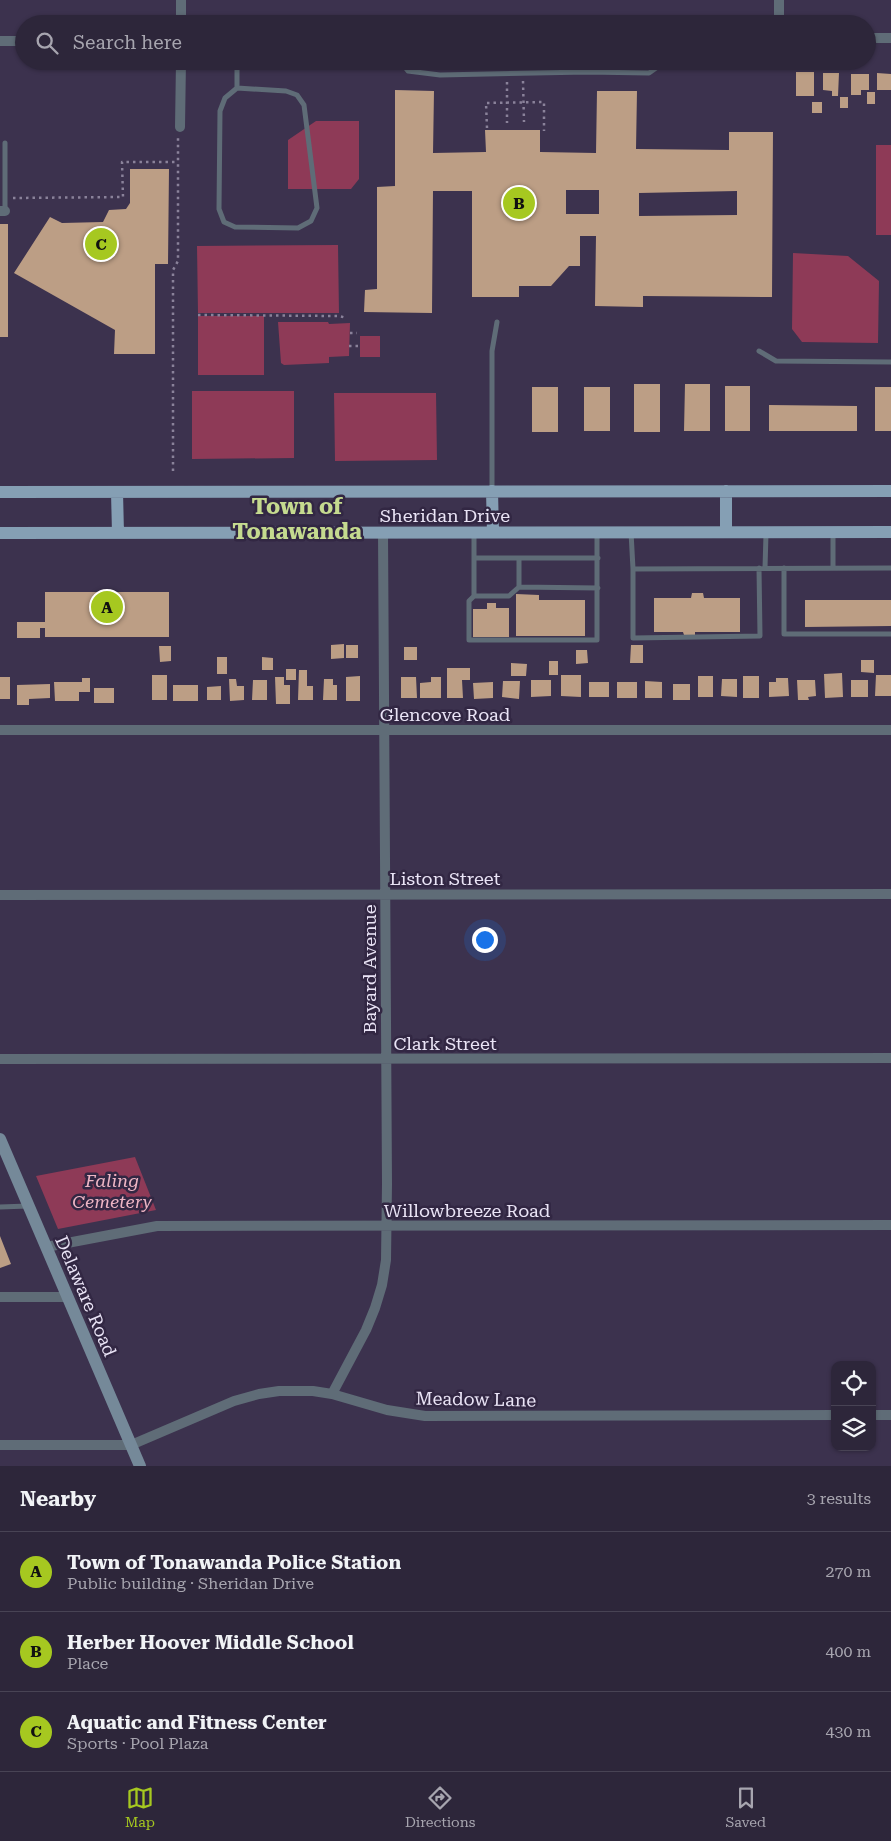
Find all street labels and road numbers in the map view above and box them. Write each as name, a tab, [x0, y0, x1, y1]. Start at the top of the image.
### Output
street label: Sheridan Drive	[380, 505, 510, 526]
street label: Glencove Road	[380, 704, 511, 725]
street label: Liston Street	[390, 868, 501, 889]
street label: Bayard Avenue	[359, 904, 380, 1034]
street label: Clark Street	[393, 1033, 497, 1054]
street label: Willowbreeze Road	[384, 1200, 551, 1221]
street label: Delaware Road	[51, 1233, 121, 1360]
street label: Meadow Lane	[416, 1387, 537, 1411]

